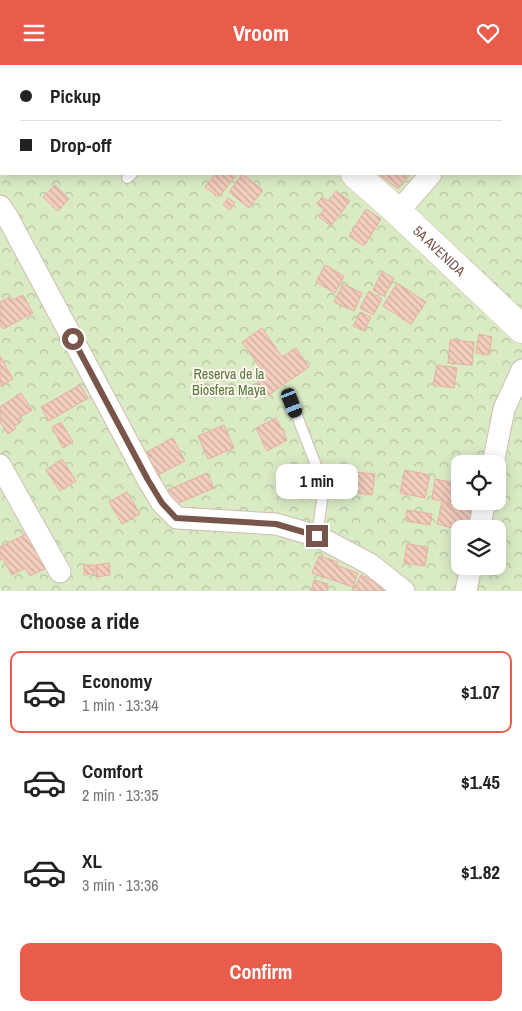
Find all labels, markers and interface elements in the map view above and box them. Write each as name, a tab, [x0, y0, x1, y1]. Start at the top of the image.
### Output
text: Vroom	[233, 18, 289, 48]
icon: menu	[20, 19, 48, 47]
icon: heart	[474, 19, 502, 47]
text: Pickup	[50, 83, 101, 109]
text: Drop-off	[50, 132, 111, 158]
street label: 5A AVENIDA	[409, 222, 469, 280]
route start	[62, 328, 84, 350]
park label: Reserva de la Biosfera Maya	[192, 365, 267, 399]
car	[279, 386, 304, 420]
map controls	[451, 455, 506, 575]
button: locate	[451, 455, 506, 510]
callout: 1 min	[276, 463, 358, 499]
text: 1 min	[300, 470, 334, 492]
button: layers	[451, 520, 506, 575]
route end	[306, 525, 328, 547]
text: Choose a ride	[20, 606, 139, 636]
text: Economy	[82, 668, 152, 694]
icon: car	[22, 670, 67, 715]
text: $1.07	[461, 679, 500, 705]
text: 1 min · 13:34	[82, 694, 159, 716]
text: Comfort	[82, 758, 143, 784]
icon: car	[22, 760, 67, 805]
text: $1.45	[461, 769, 500, 795]
text: 2 min · 13:35	[82, 784, 159, 806]
text: XL	[82, 848, 102, 874]
icon: car	[22, 850, 67, 895]
text: $1.82	[461, 859, 500, 885]
text: 3 min · 13:36	[82, 874, 159, 896]
button: Confirm	[20, 943, 502, 1001]

